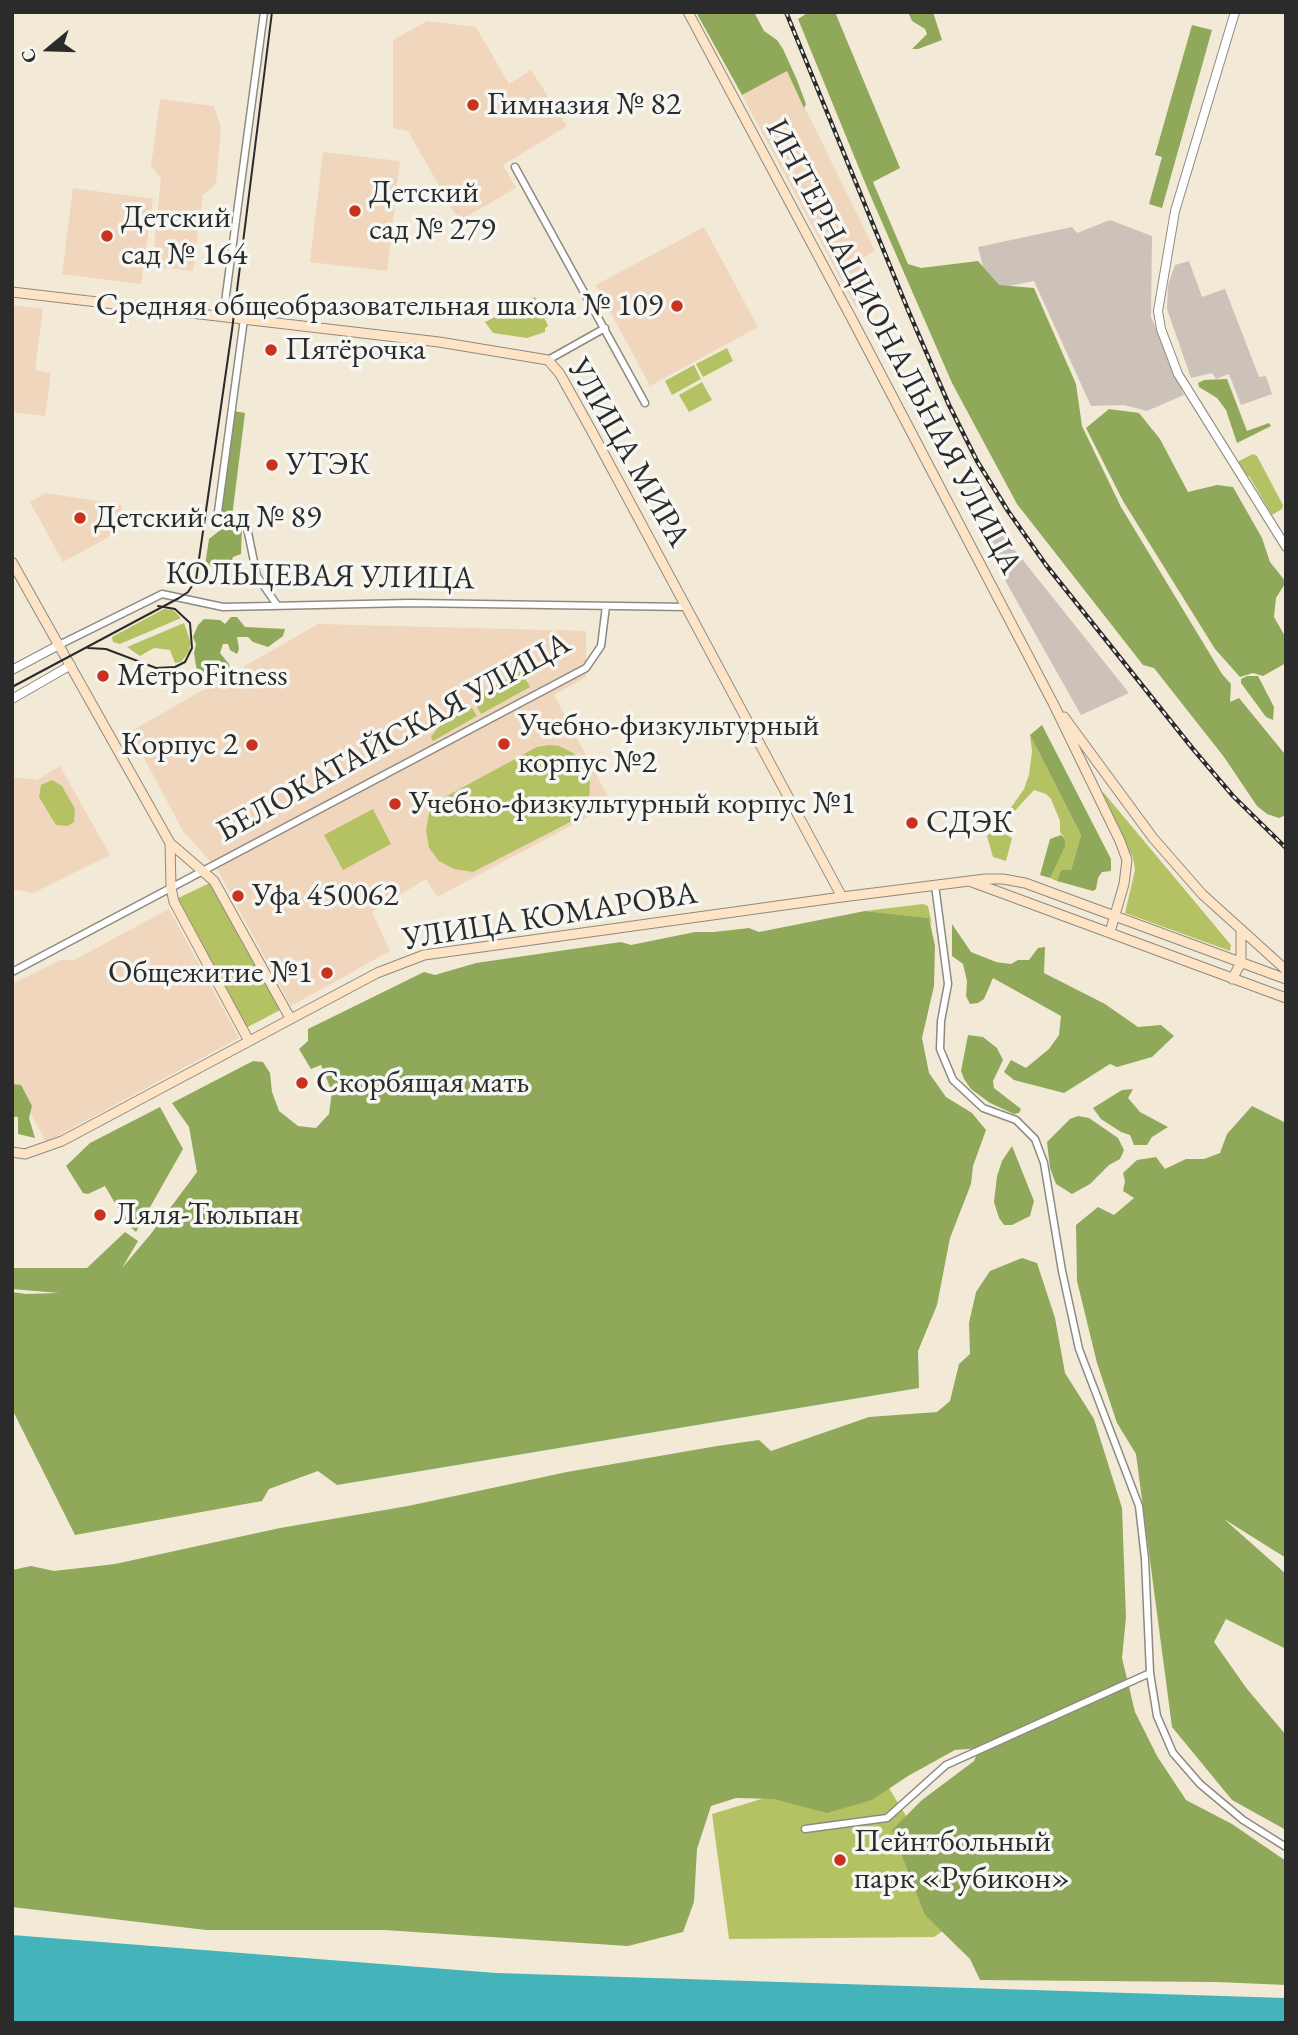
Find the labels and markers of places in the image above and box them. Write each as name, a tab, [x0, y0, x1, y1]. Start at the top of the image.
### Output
place label: Гимназия № 82	[487, 86, 681, 124]
marker: Гимназия № 82	[465, 97, 481, 113]
place label: Детский сад № 279	[369, 174, 495, 249]
place label: Детский сад № 164	[121, 199, 247, 274]
marker: Детский сад № 279	[347, 203, 363, 219]
marker: Детский сад № 164	[99, 228, 115, 244]
place label: Средняя общеобразовательная школа № 109	[96, 287, 663, 325]
marker: Средняя общеобразовательная школа № 109	[669, 298, 685, 314]
place label: Пятёрочка	[285, 331, 426, 369]
marker: Пятёрочка	[263, 342, 279, 358]
place label: УТЭК	[286, 446, 370, 484]
marker: УТЭК	[264, 457, 280, 473]
place label: Детский сад № 89	[94, 499, 321, 537]
marker: Детский сад № 89	[72, 510, 88, 526]
place label: МетроFitness	[117, 657, 288, 695]
marker: МетроFitness	[95, 668, 111, 684]
place label: Учебно-физкультурный корпус №2	[518, 707, 819, 782]
place label: Корпус 2	[121, 726, 238, 764]
marker: Учебно-физкультурный корпус №2	[496, 736, 512, 752]
marker: Корпус 2	[244, 737, 260, 753]
place label: Учебно-физкультурный корпус №1	[409, 785, 856, 823]
marker: Учебно-физкультурный корпус №1	[387, 796, 403, 812]
place label: СДЭК	[926, 804, 1013, 842]
marker: СДЭК	[904, 815, 920, 831]
place label: Уфа 450062	[252, 877, 399, 915]
marker: Уфа 450062	[230, 888, 246, 904]
place label: Общежитие №1	[108, 954, 313, 992]
marker: Общежитие №1	[319, 965, 335, 981]
place label: Скорбящая мать	[316, 1064, 529, 1102]
marker: Скорбящая мать	[294, 1075, 310, 1091]
place label: Ляля-Тюльпан	[114, 1196, 300, 1234]
marker: Ляля-Тюльпан	[92, 1207, 108, 1223]
place label: Пейнтбольный парк «Рубикон»	[854, 1823, 1070, 1898]
marker: Пейнтбольный парк «Рубикон»	[832, 1852, 848, 1868]

